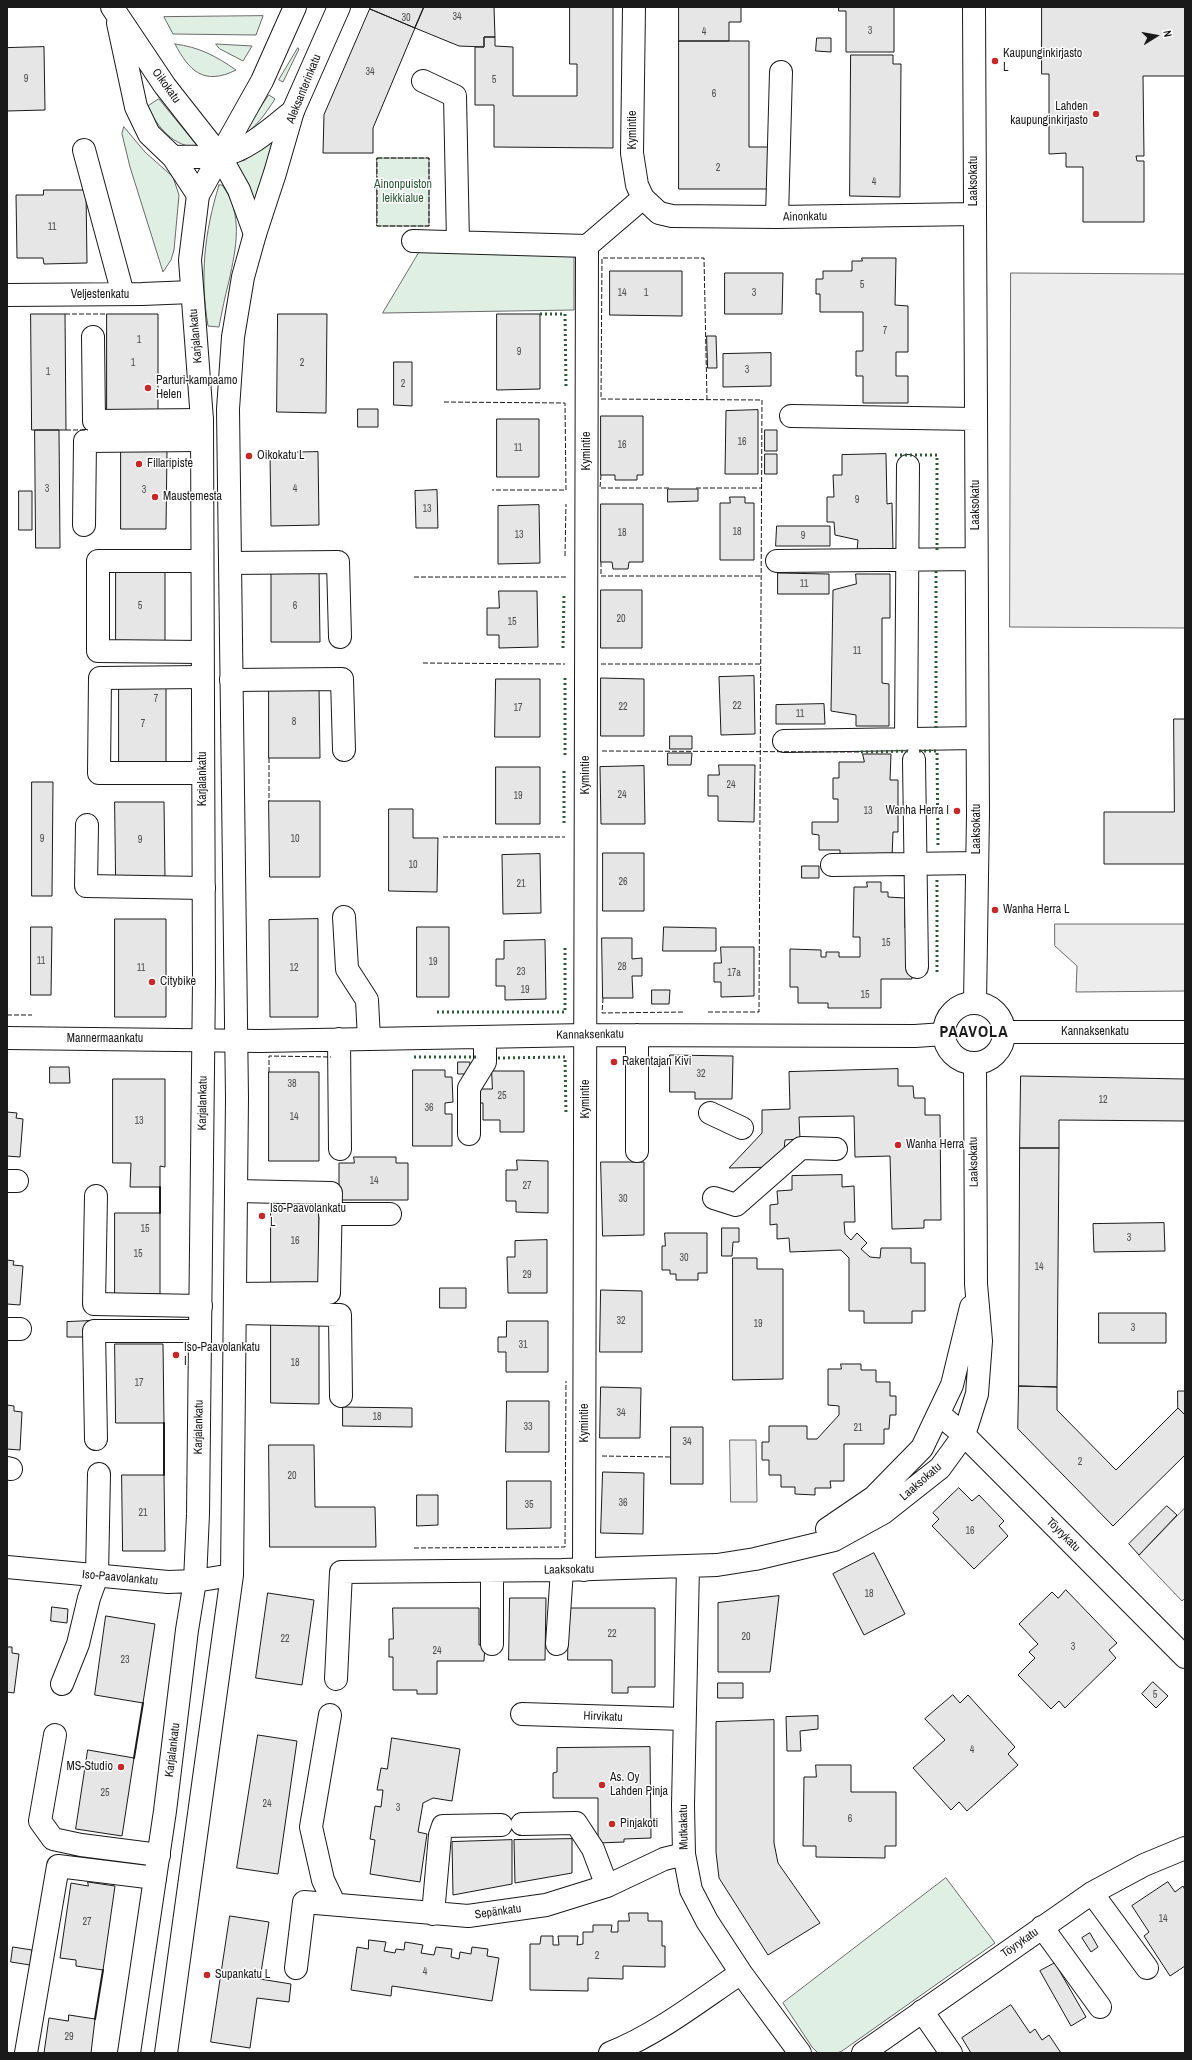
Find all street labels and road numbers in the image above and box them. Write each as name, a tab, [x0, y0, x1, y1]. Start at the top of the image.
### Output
street label: Aleksanterinkatu	[284, 52, 324, 126]
street label: Oikokatu	[149, 66, 183, 106]
street label: Kymintie	[626, 111, 640, 149]
street label: Laaksokatu	[967, 156, 981, 206]
street label: Ainonkatu	[783, 209, 827, 225]
street label: Veljestenkatu	[71, 288, 129, 302]
street label: Karjalankatu	[186, 308, 206, 364]
street label: Kymintie	[580, 432, 594, 470]
street label: Laaksokatu	[969, 480, 983, 530]
street label: Karjalankatu	[196, 752, 210, 806]
street label: Kymintie	[579, 756, 593, 794]
street label: Laaksokatu	[970, 804, 984, 854]
street label: Kannaksenkatu	[1061, 1025, 1129, 1039]
street label: Kannaksenkatu	[556, 1027, 624, 1043]
street label: Mannermaankatu	[67, 1032, 143, 1046]
street label: Karjalankatu	[195, 1076, 211, 1130]
street label: Kymintie	[579, 1080, 593, 1118]
street label: Laaksokatu	[966, 1137, 982, 1187]
street label: Karjalankatu	[191, 1400, 207, 1454]
street label: Kymintie	[578, 1404, 592, 1442]
street label: Laaksokatu	[897, 1460, 945, 1504]
street label: Töyrykatu	[1043, 1515, 1083, 1555]
street label: Laaksokatu	[544, 1562, 594, 1578]
street label: Iso-Paavolankatu	[82, 1568, 158, 1588]
street label: Hirvikatu	[583, 1709, 623, 1725]
street label: Karjalankatu	[163, 1722, 183, 1778]
street label: Mutkakatu	[676, 1804, 692, 1850]
street label: Sepänkatu	[474, 1902, 522, 1922]
street label: Töyrykatu	[999, 1925, 1041, 1961]

